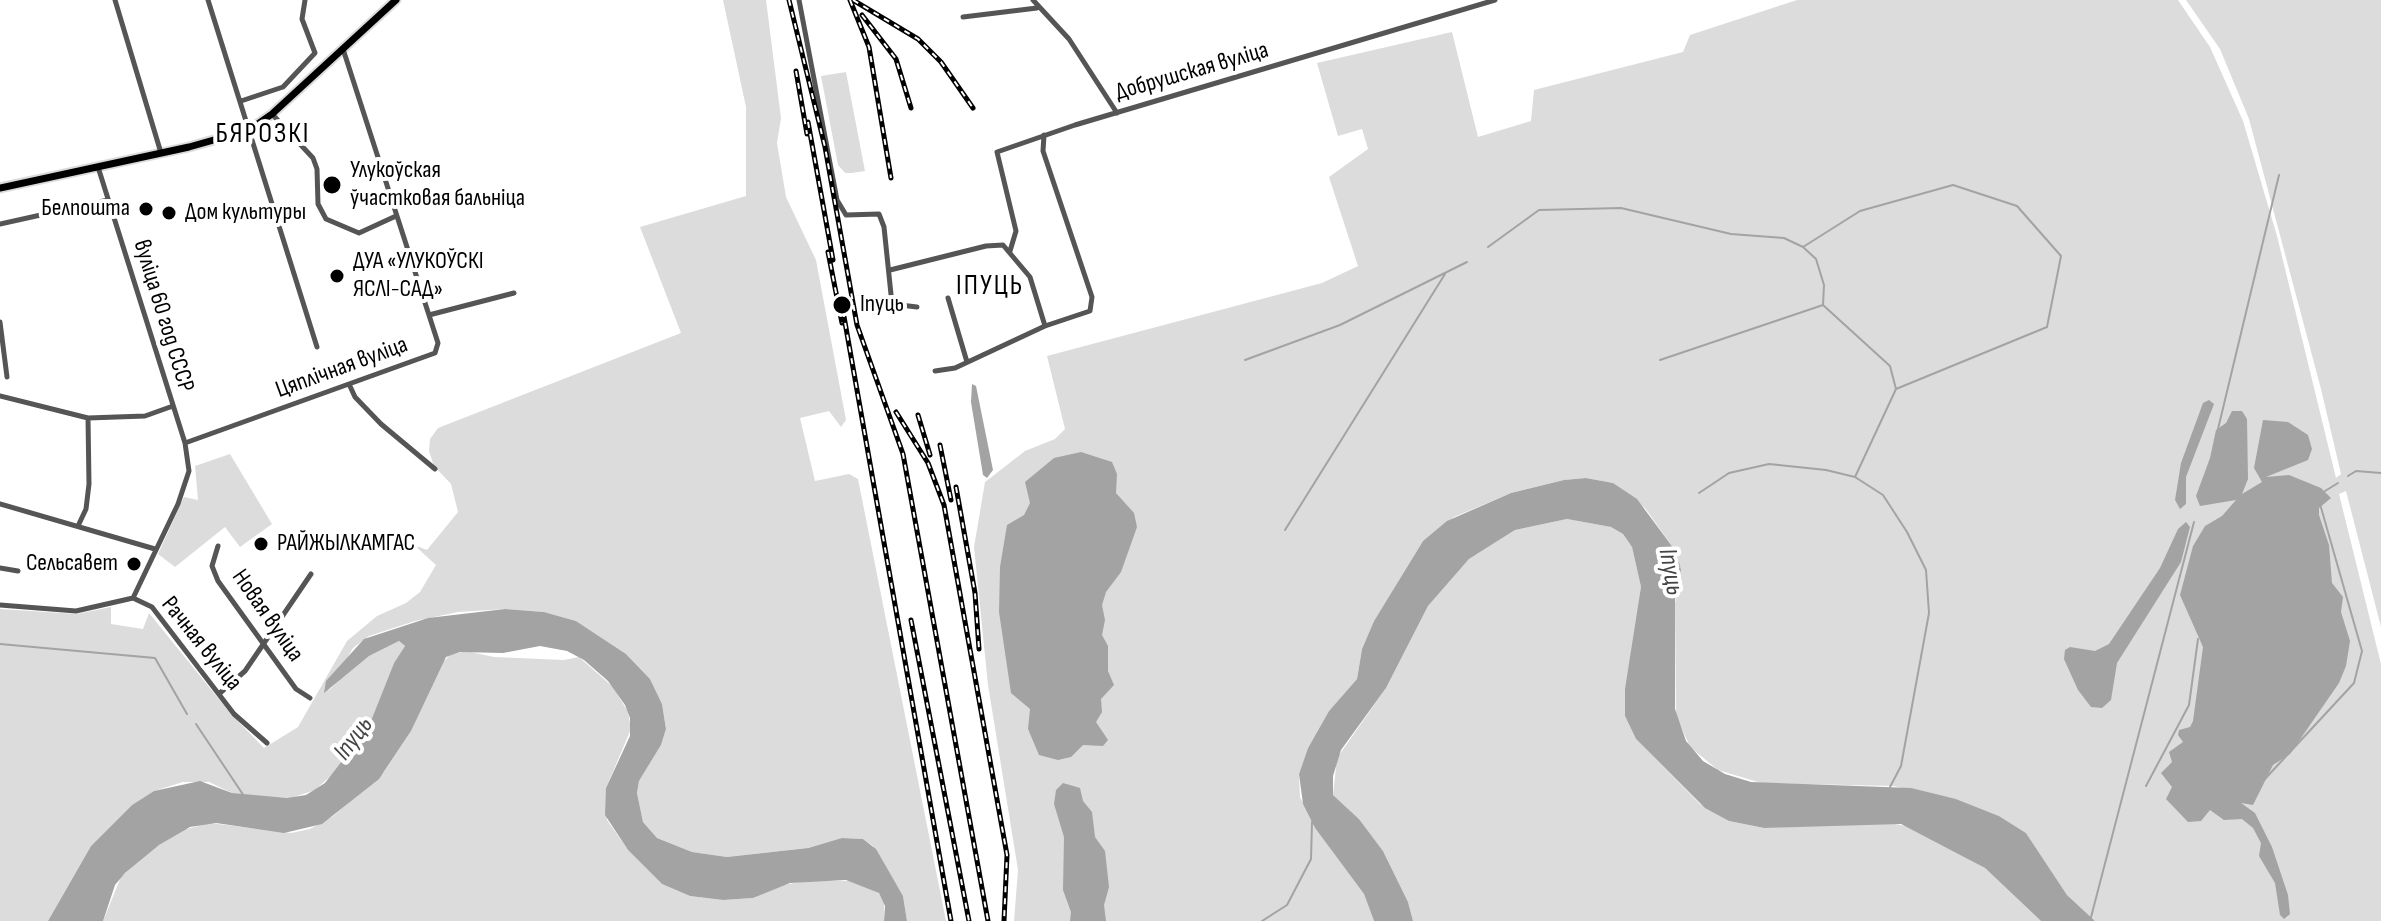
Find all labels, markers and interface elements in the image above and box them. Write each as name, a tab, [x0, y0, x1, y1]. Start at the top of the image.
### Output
street label: Добрушская вуліца	[1112, 36, 1272, 108]
district label: БЯРОЗКІ	[215, 118, 311, 152]
place label: Улукоўская ўчастковая бальніца	[350, 157, 525, 213]
marker: Улукоўская ўчастковая бальніца	[321, 174, 343, 196]
place label: Белпошта	[41, 195, 130, 223]
place label: Дом культуры	[185, 199, 306, 227]
marker: Белпошта	[137, 200, 155, 218]
marker: Дом культуры	[160, 204, 178, 222]
street label: вуліца 60 год СССР	[126, 236, 200, 396]
place label: ДУА «УЛУКОЎСКІ ЯСЛІ-САД»	[353, 248, 484, 304]
marker: ДУА «УЛУКОЎСКІ ЯСЛІ-САД»	[328, 267, 346, 285]
district label: ІПУЦЬ	[956, 270, 1024, 304]
place label: Іпуць	[860, 291, 904, 319]
marker: Іпуць	[831, 294, 853, 316]
street label: Цяплічная вуліца	[272, 331, 412, 405]
place label: РАЙЖЫЛКАМГАС	[277, 530, 415, 558]
marker: РАЙЖЫЛКАМГАС	[252, 535, 270, 553]
water label: Іпуць	[1651, 546, 1689, 598]
place label: Сельсавет	[26, 550, 118, 578]
marker: Сельсавет	[125, 555, 143, 573]
street label: Новая вуліца	[225, 564, 309, 668]
street label: Рачная вуліца	[154, 591, 248, 697]
water label: Іпуць	[327, 711, 381, 767]

